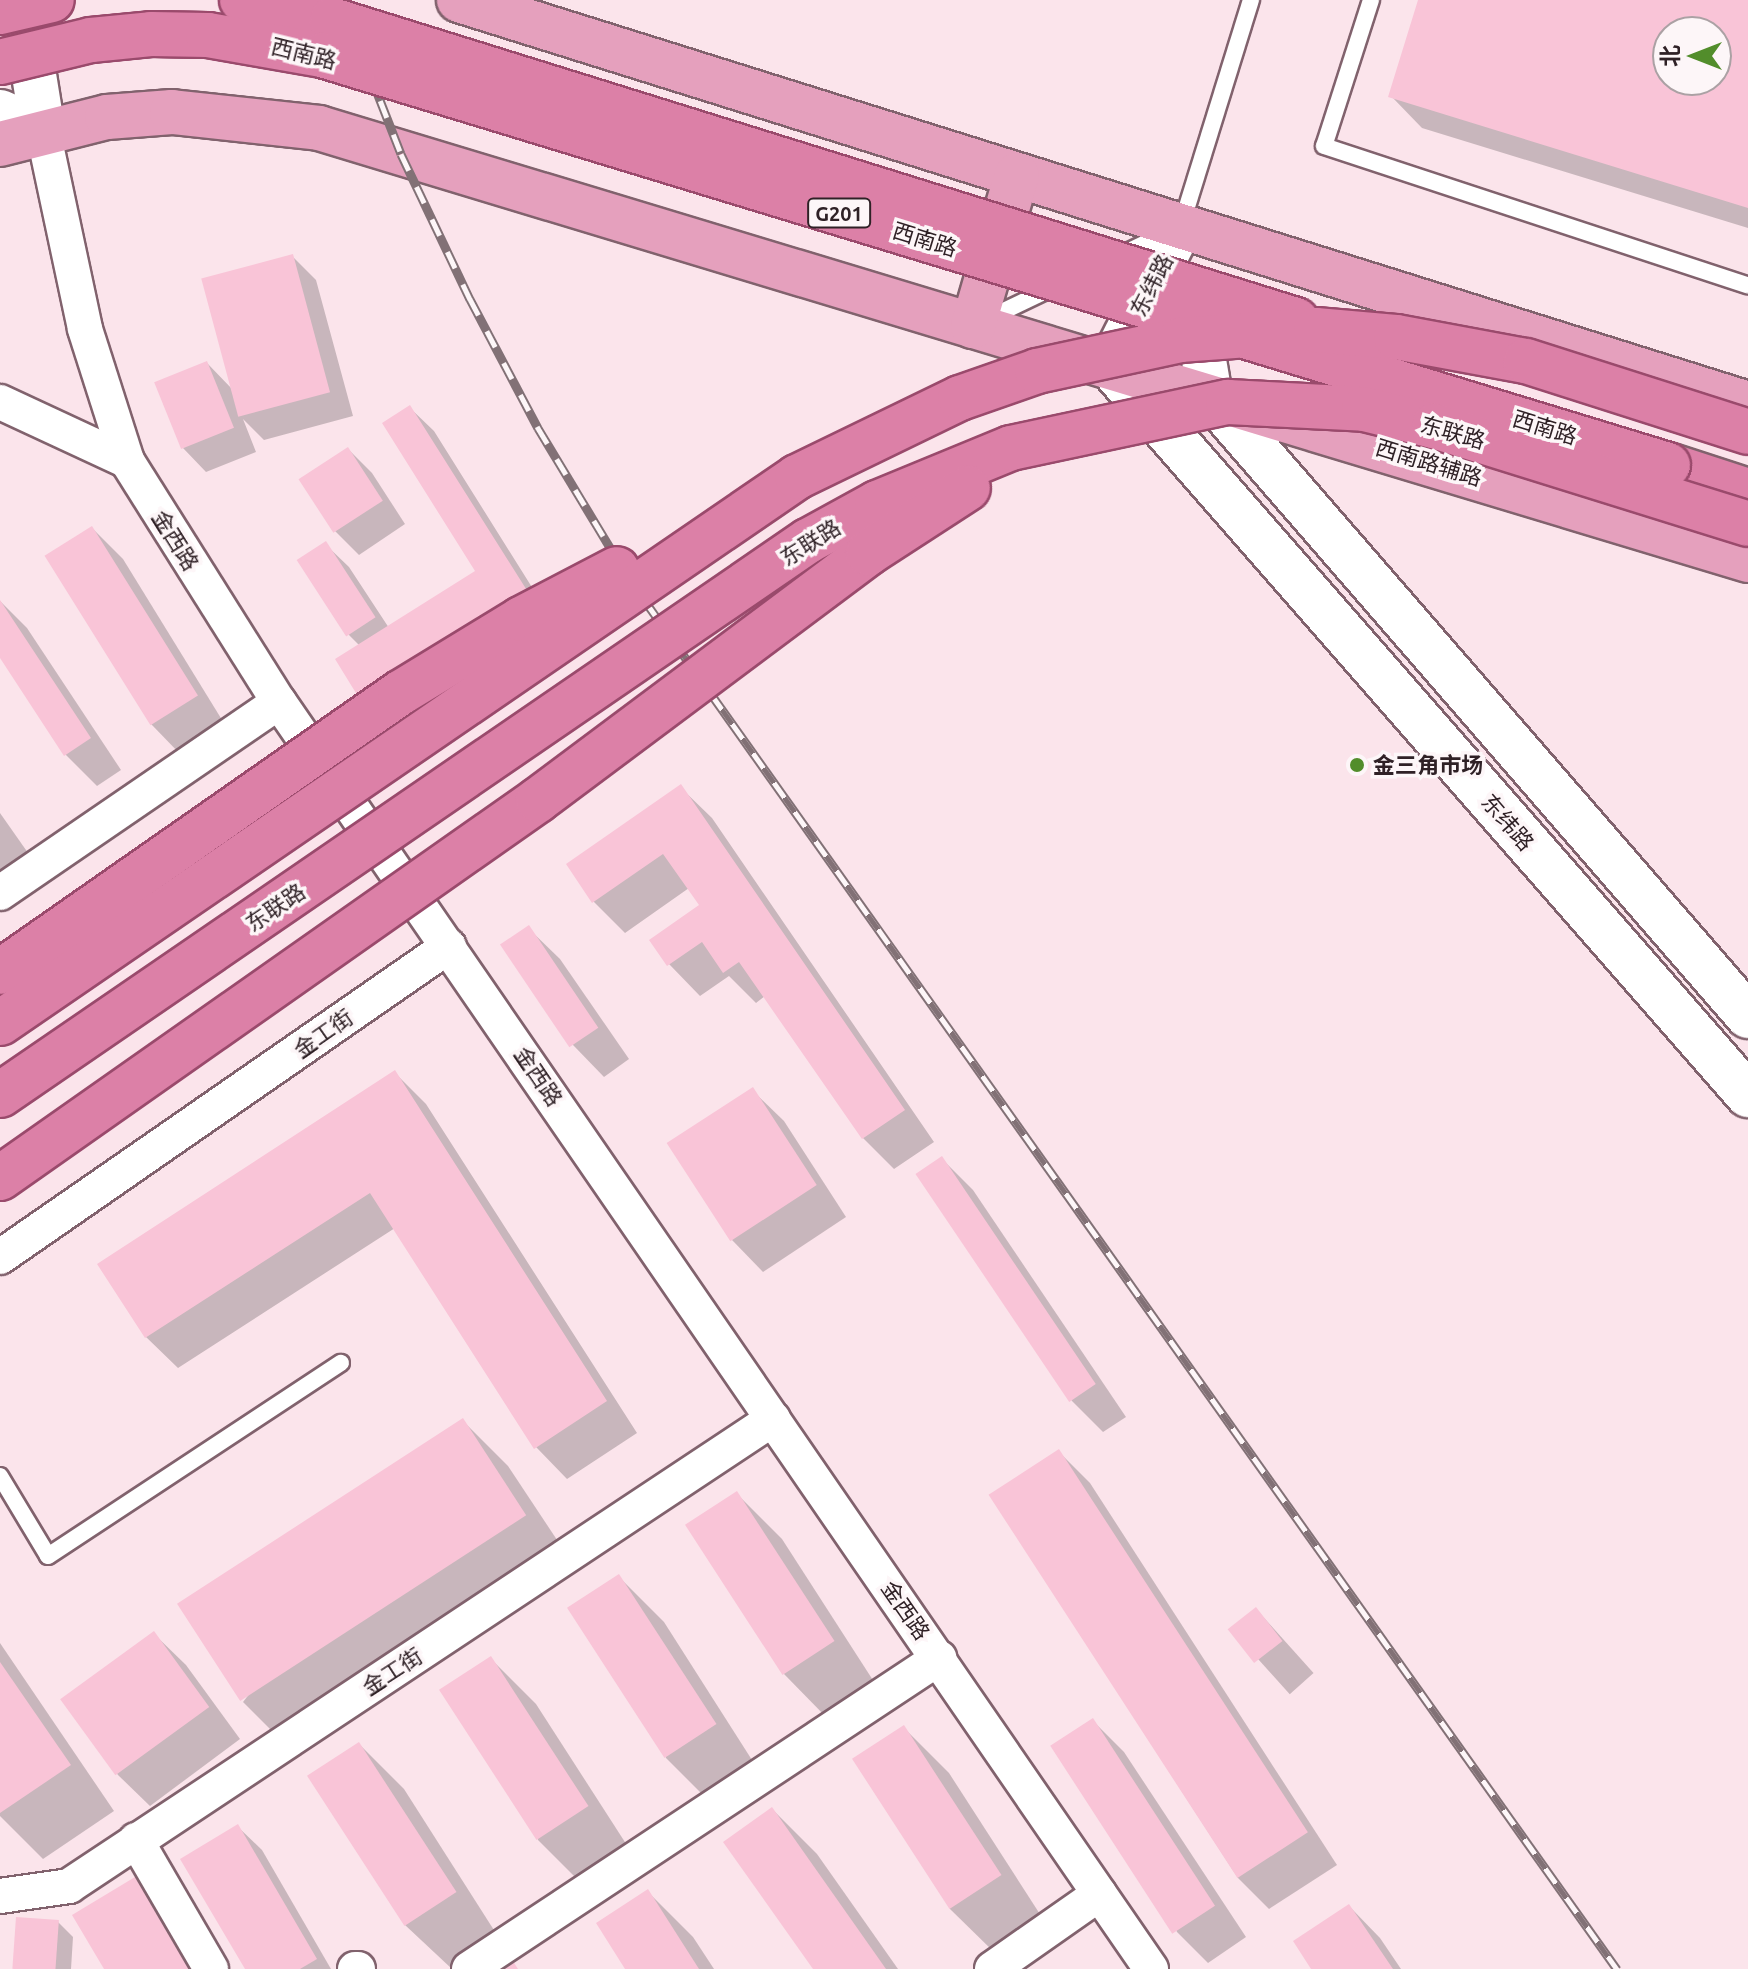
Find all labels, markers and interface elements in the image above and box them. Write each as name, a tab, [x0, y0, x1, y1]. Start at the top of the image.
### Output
north arrow	[1652, 16, 1732, 96]
street label: 西南路	[269, 32, 339, 74]
text: 北	[1657, 45, 1682, 67]
road number: G201	[807, 197, 871, 229]
street label: 西南路	[890, 217, 960, 261]
street label: 东纬路	[1124, 250, 1178, 320]
street label: 西南路	[1510, 405, 1580, 449]
street label: 东联路	[1418, 410, 1488, 454]
street label: 西南路辅路	[1373, 433, 1485, 491]
street label: 金西路	[147, 505, 205, 575]
street label: 东联路	[775, 513, 845, 571]
place label: 金三角市场	[1373, 752, 1483, 778]
marker: 金三角市场	[1348, 756, 1366, 774]
street label: 东纬路	[1476, 788, 1540, 856]
street label: 东联路	[240, 878, 310, 936]
street label: 金工街	[288, 1003, 358, 1063]
street label: 金西路	[510, 1041, 568, 1111]
street label: 金西路	[876, 1575, 936, 1645]
street label: 金工街	[357, 1642, 427, 1700]

